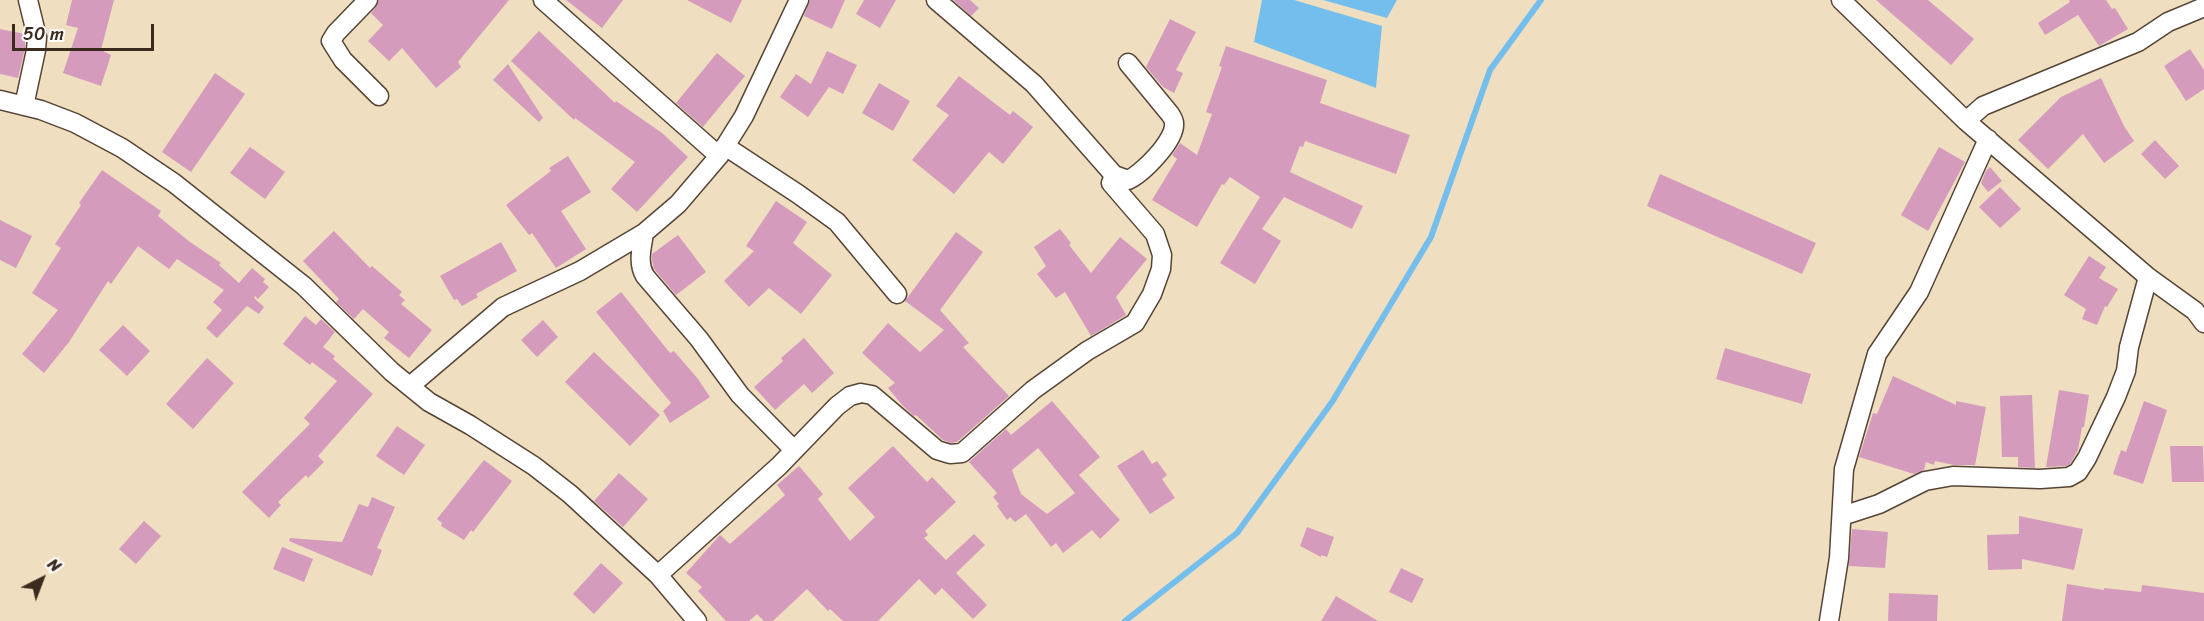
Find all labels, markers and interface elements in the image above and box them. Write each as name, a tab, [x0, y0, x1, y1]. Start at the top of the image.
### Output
scale bar	[15, 12, 158, 50]
text: 50 m	[23, 18, 64, 50]
north arrow	[12, 549, 72, 609]
text: N	[41, 551, 68, 580]

